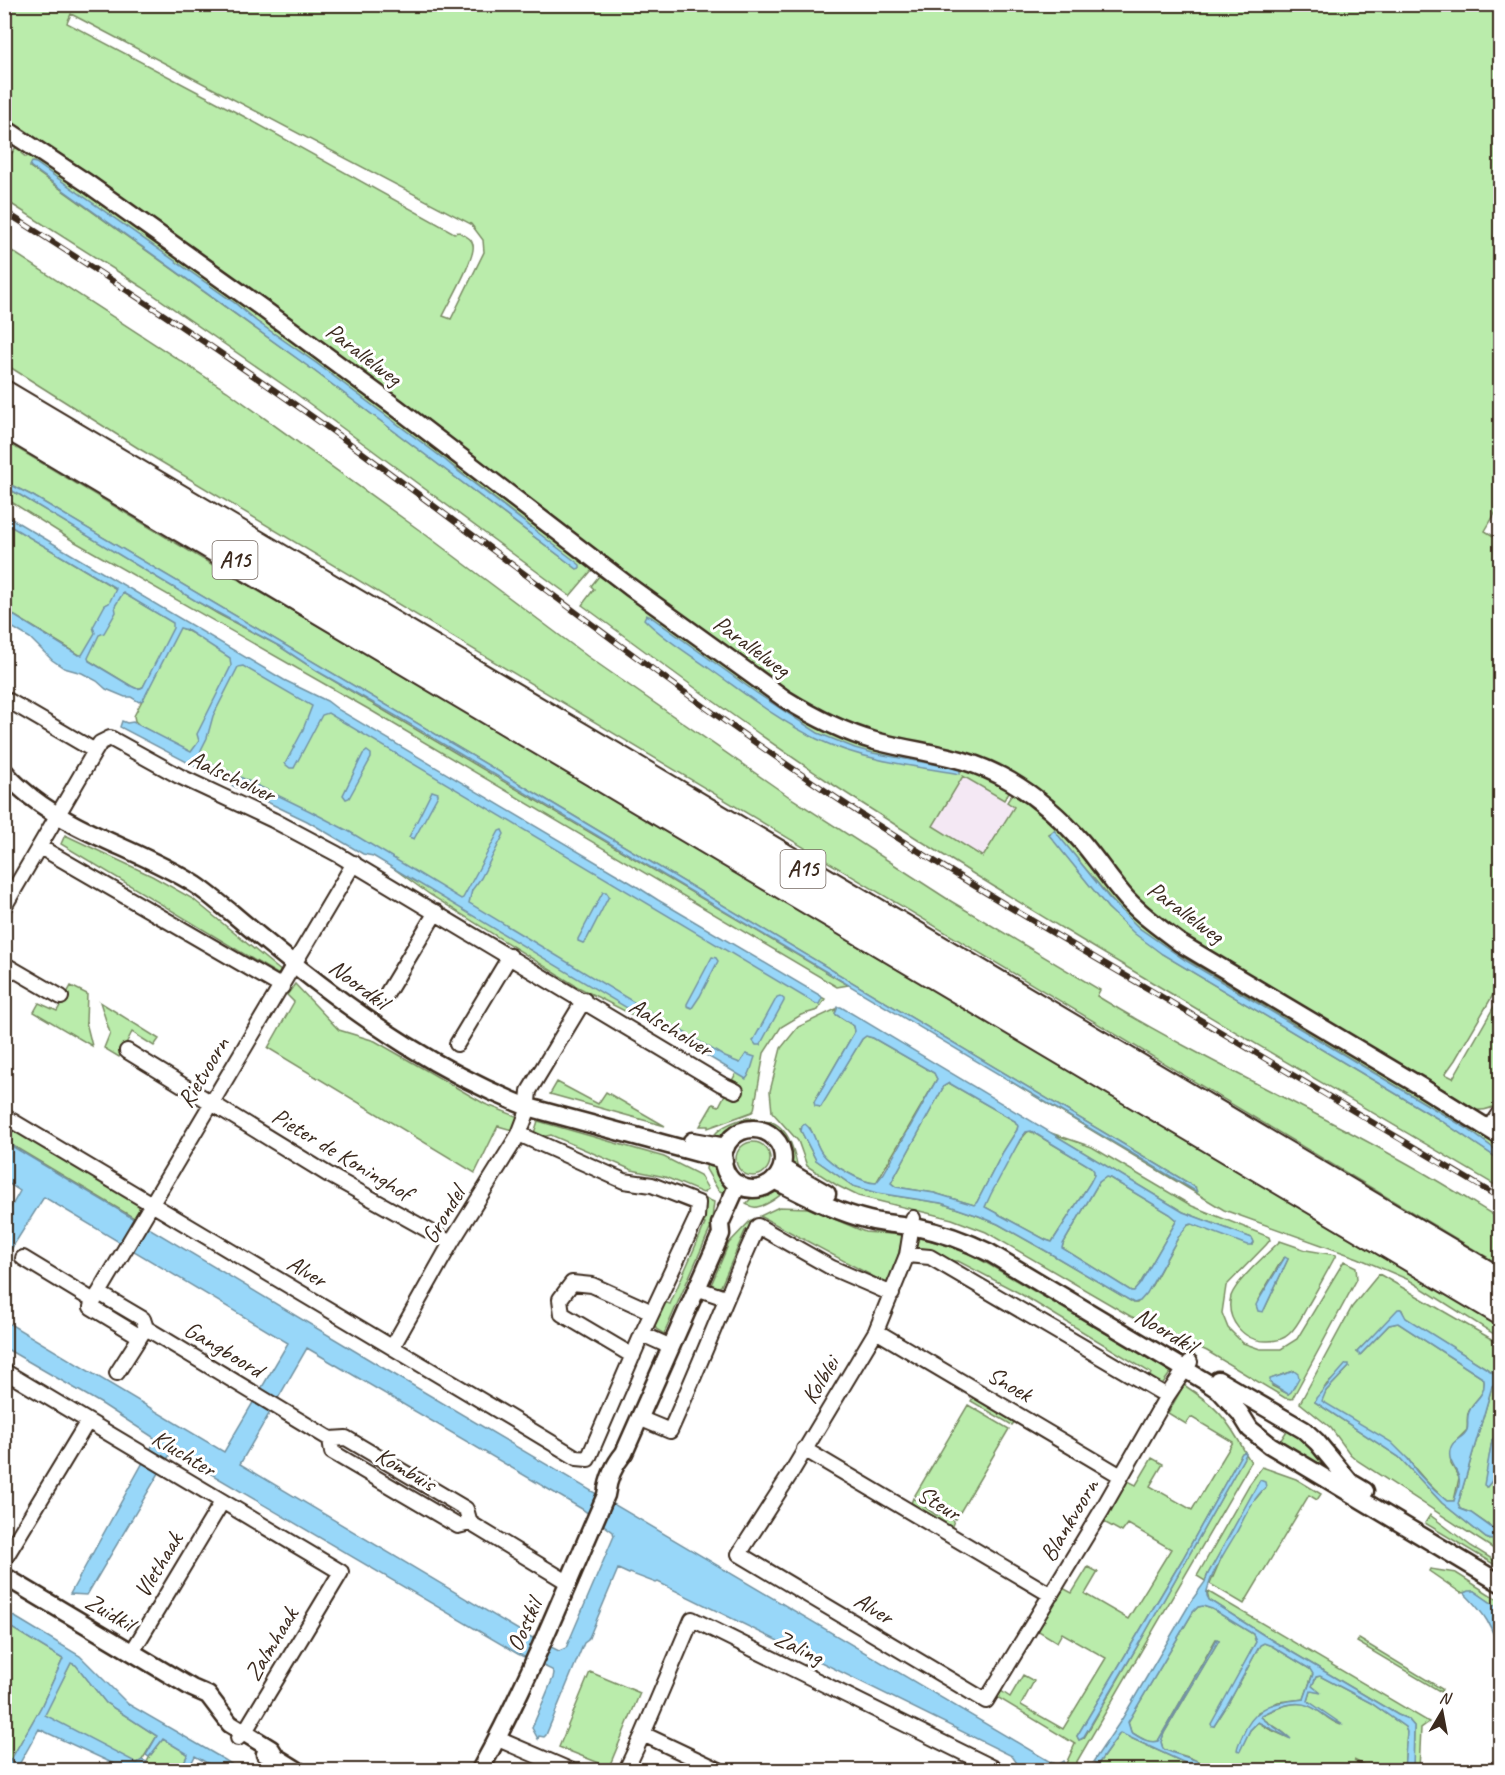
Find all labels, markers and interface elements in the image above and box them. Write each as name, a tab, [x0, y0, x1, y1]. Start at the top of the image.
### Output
street label: Parallelweg	[320, 316, 409, 393]
road number: A15	[212, 541, 258, 579]
street label: Parallelweg	[708, 608, 797, 685]
street label: Aalscholver	[184, 743, 282, 810]
road number: A15	[780, 850, 826, 888]
street label: Parallelweg	[1142, 874, 1231, 951]
street label: Noordkil	[323, 952, 398, 1018]
street label: Aalscholver	[624, 991, 720, 1065]
street label: Rietvoorn	[170, 1030, 236, 1113]
street label: Pieter de Koninghof	[267, 1101, 422, 1210]
street label: Grondel	[414, 1178, 474, 1249]
street label: Alver	[282, 1248, 334, 1295]
street label: Noordkil	[1130, 1300, 1206, 1362]
street label: Gangboord	[179, 1314, 272, 1386]
street label: Kolblei	[794, 1348, 848, 1409]
street label: Snoek	[982, 1359, 1040, 1410]
street label: Kluchter	[147, 1422, 223, 1485]
street label: Kombuis	[371, 1440, 443, 1499]
street label: Blankvoorn	[1033, 1472, 1106, 1567]
street label: Steur	[912, 1478, 968, 1529]
street label: Vlethaak	[127, 1525, 190, 1603]
street label: Alver	[849, 1585, 901, 1632]
street label: Zuidkil	[80, 1586, 143, 1640]
street label: Oostkil	[499, 1591, 550, 1656]
street label: Zalmhaak	[237, 1600, 306, 1686]
street label: Zaling	[770, 1622, 830, 1672]
north arrow	[1412, 1682, 1472, 1742]
text: N	[1438, 1688, 1454, 1709]

